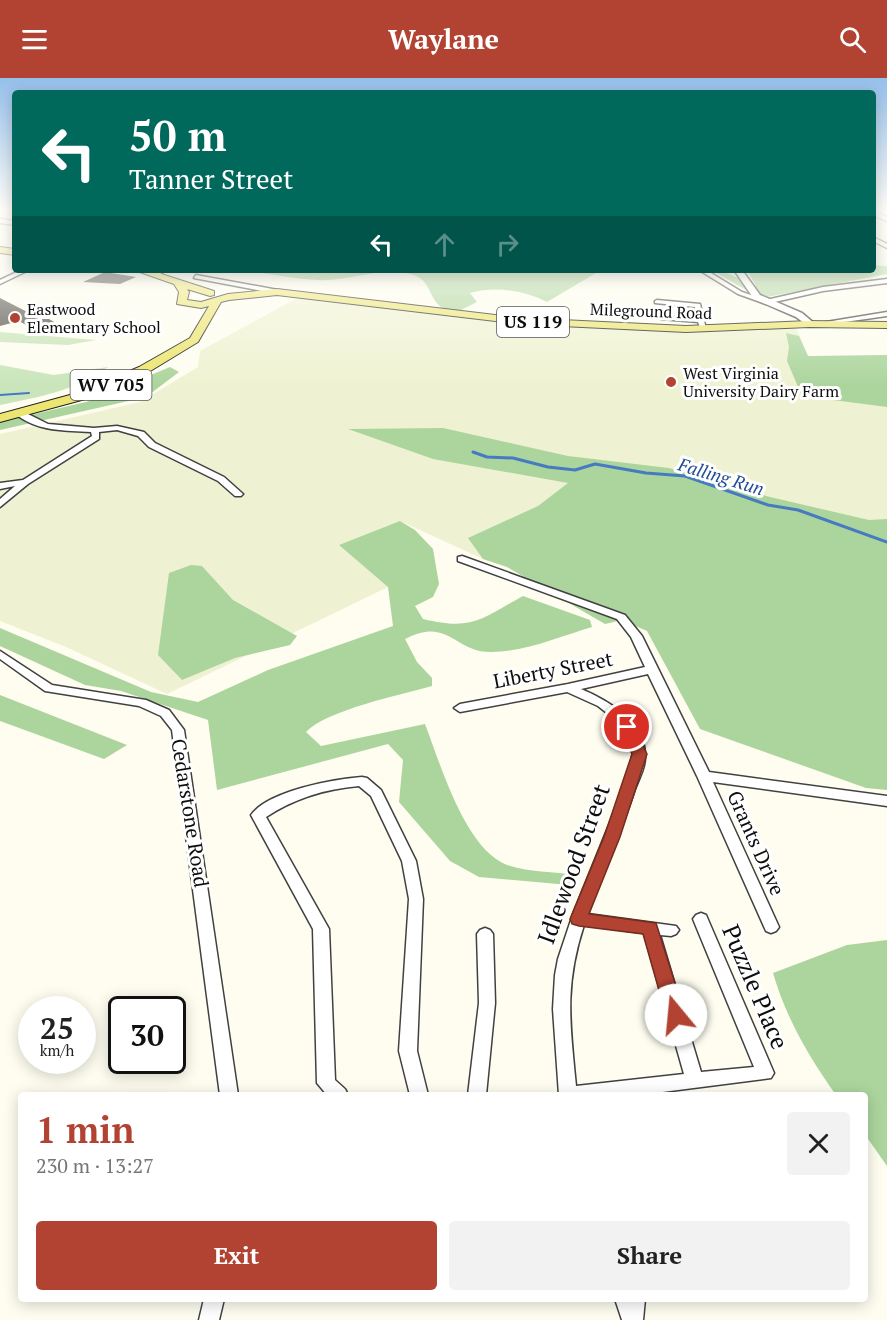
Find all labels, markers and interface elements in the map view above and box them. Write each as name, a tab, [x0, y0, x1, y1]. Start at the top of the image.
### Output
text: Waylane	[388, 21, 499, 57]
icon: menu	[18, 23, 51, 56]
icon: search	[836, 23, 869, 56]
text: 50 m	[129, 107, 227, 163]
icon: left	[30, 114, 108, 192]
text: Tanner Street	[129, 161, 293, 197]
icon: left	[365, 228, 398, 261]
icon: ahead	[428, 228, 461, 261]
icon: right	[491, 228, 524, 261]
place label: Eastwood Elementary School	[27, 298, 161, 338]
street label: Mileground Road	[590, 298, 713, 324]
road number: US 119	[497, 307, 569, 337]
marker: Eastwood Elementary School	[8, 311, 22, 325]
place label: West Virginia University Dairy Farm	[683, 362, 839, 402]
road number: WV 705	[70, 370, 152, 400]
marker: West Virginia University Dairy Farm	[664, 375, 678, 389]
water label: Falling Run	[675, 451, 767, 500]
street label: Liberty Street	[491, 645, 616, 694]
pin	[601, 701, 652, 752]
icon: arrive	[610, 710, 643, 743]
street label: Cedarstone Road	[165, 737, 216, 889]
street label: Idlewood Street	[529, 779, 617, 948]
street label: Grants Drive	[721, 786, 792, 899]
street label: Puzzle Place	[715, 919, 797, 1054]
position arrow	[644, 983, 708, 1047]
speed limit sign: 30	[108, 996, 186, 1074]
text: 25	[40, 1008, 74, 1048]
text: km/h	[40, 1040, 74, 1060]
text: 1 min	[36, 1106, 134, 1153]
button: close	[787, 1112, 850, 1175]
text: 230 m · 13:27	[36, 1152, 154, 1179]
button: Exit	[36, 1221, 437, 1290]
button: Share	[449, 1221, 850, 1290]

